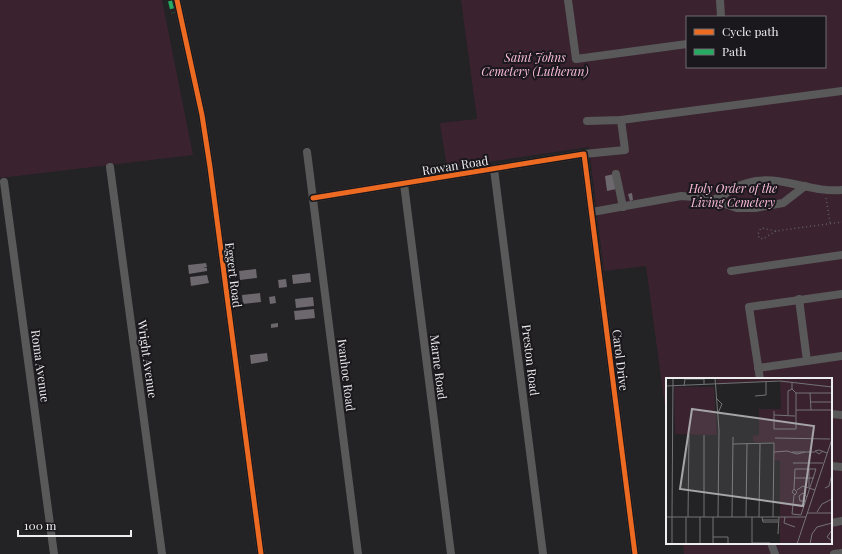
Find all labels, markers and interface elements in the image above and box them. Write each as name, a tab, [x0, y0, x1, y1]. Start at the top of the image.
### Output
legend	[686, 16, 826, 68]
text: Cycle path	[722, 23, 779, 39]
text: Path	[722, 43, 746, 59]
park label: Saint Johns Cemetery (Lutheran)	[481, 49, 589, 79]
street label: Rowan Road	[421, 152, 489, 178]
park label: Holy Order of the Living Cemetery	[688, 180, 777, 210]
street label: Eggert Road	[222, 241, 246, 309]
street label: Wright Avenue	[134, 318, 161, 399]
street label: Preston Road	[519, 323, 543, 397]
street label: Carol Drive	[609, 328, 633, 392]
street label: Roma Avenue	[28, 329, 54, 403]
street label: Marne Road	[427, 334, 451, 400]
street label: Ivanhoe Road	[335, 338, 359, 412]
inset map	[666, 378, 832, 544]
scale bar	[18, 512, 131, 538]
text: 100 m	[24, 517, 57, 533]

